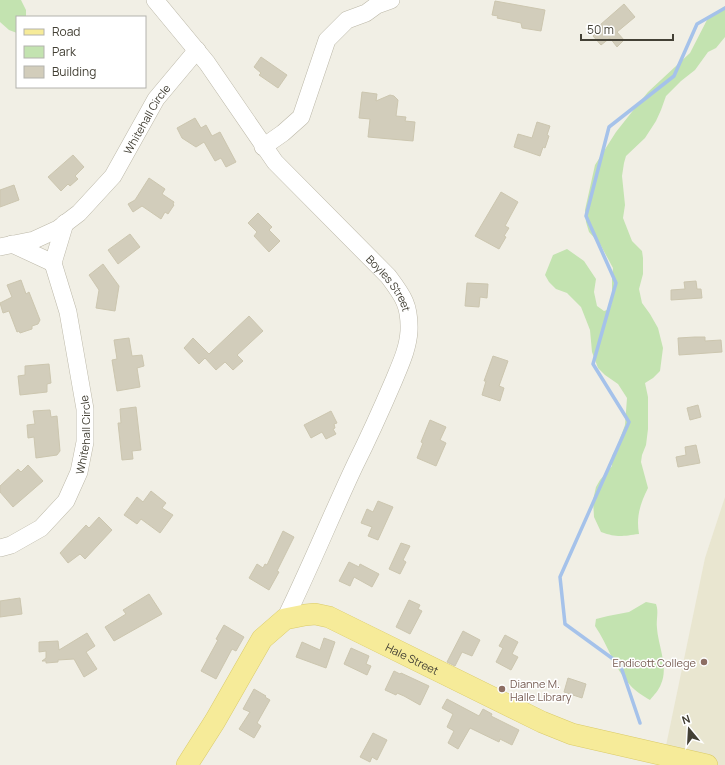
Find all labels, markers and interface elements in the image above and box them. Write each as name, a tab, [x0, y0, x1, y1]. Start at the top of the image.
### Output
legend	[16, 16, 146, 88]
scale bar	[581, 16, 673, 42]
text: 50 m	[587, 21, 614, 38]
text: Road	[52, 23, 80, 40]
text: Park	[52, 43, 77, 60]
text: Building	[52, 63, 96, 80]
street label: Whitehall Circle	[119, 80, 173, 156]
street label: Boyles Street	[363, 251, 415, 313]
street label: Whitehall Circle	[71, 394, 93, 476]
street label: Hale Street	[384, 639, 441, 678]
place label: Endicott College	[612, 655, 697, 670]
marker: Endicott College	[699, 657, 709, 667]
place label: Dianne M. Halle Library	[510, 676, 572, 704]
marker: Dianne M. Halle Library	[497, 684, 507, 694]
north arrow	[669, 709, 709, 749]
text: N	[680, 711, 692, 727]

